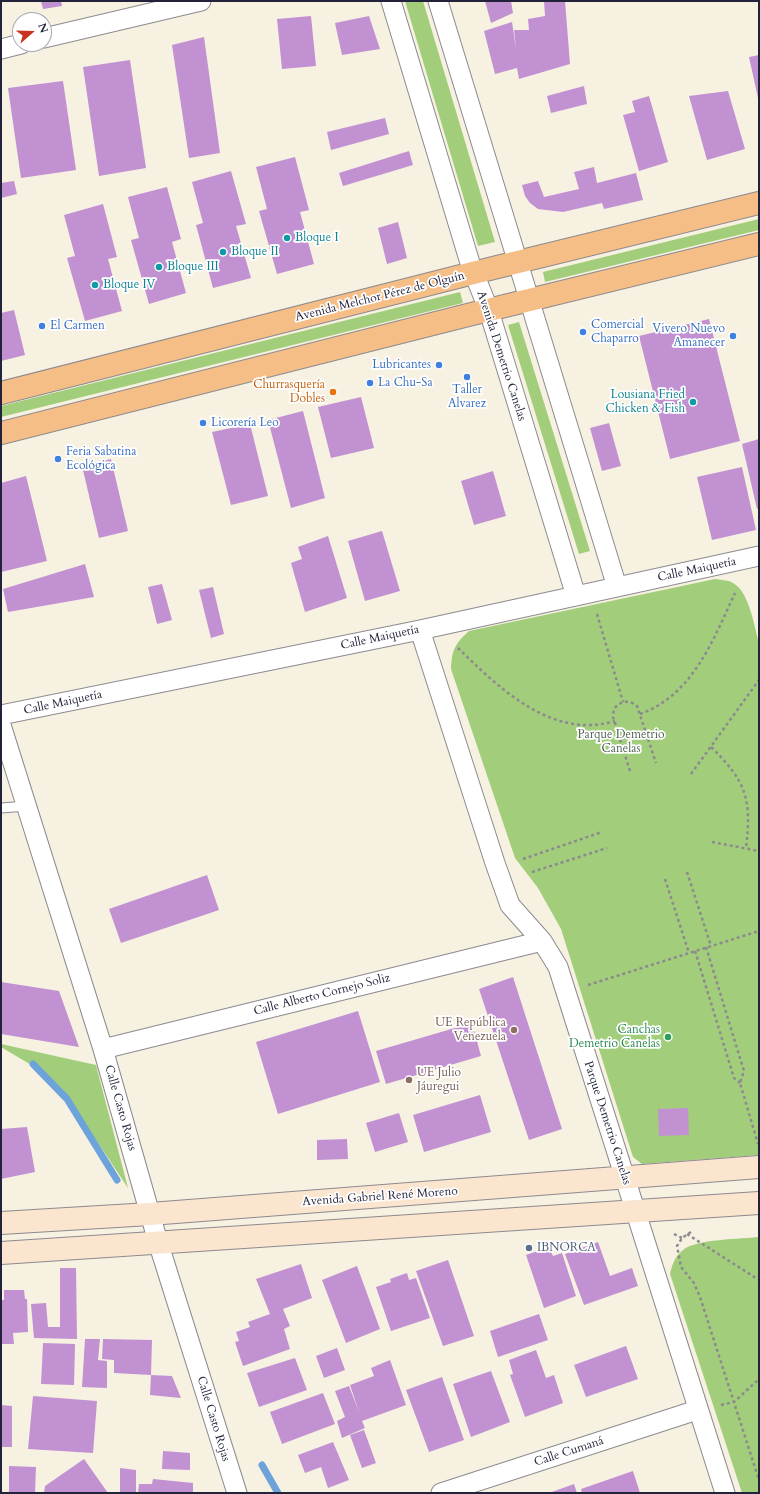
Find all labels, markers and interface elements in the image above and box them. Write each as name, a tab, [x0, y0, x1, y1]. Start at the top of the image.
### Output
north arrow	[12, 12, 52, 52]
text: N	[34, 21, 51, 35]
place label: Bloque I	[295, 231, 338, 245]
marker: Bloque I	[282, 233, 292, 243]
place label: Bloque II	[231, 245, 279, 259]
marker: Bloque II	[218, 247, 228, 257]
place label: Bloque III	[167, 260, 219, 274]
marker: Bloque III	[154, 262, 164, 272]
street label: Avenida Melchor Pérez de Olguín	[294, 269, 466, 325]
place label: Bloque IV	[103, 278, 155, 292]
marker: Bloque IV	[90, 280, 100, 290]
street label: Avenida Demetrio Canelas	[473, 289, 529, 423]
place label: Comercial Chaparro	[591, 318, 644, 346]
place label: El Carmen	[50, 319, 105, 333]
marker: El Carmen	[37, 321, 47, 331]
place label: Vivero Nuevo Amanecer	[652, 322, 725, 350]
marker: Comercial Chaparro	[578, 327, 588, 337]
marker: Vivero Nuevo Amanecer	[728, 331, 738, 341]
place label: Lubricantes	[372, 358, 431, 372]
marker: Lubricantes	[434, 360, 444, 370]
marker: Taller Alvarez	[462, 372, 472, 382]
place label: La Chu-Sa	[378, 376, 433, 390]
place label: Churrasquería Dobles	[253, 378, 325, 406]
marker: La Chu-Sa	[365, 378, 375, 388]
place label: Taller Alvarez	[448, 383, 486, 411]
marker: Churrasquería Dobles	[328, 387, 338, 397]
place label: Lousiana Fried Chicken & Fish	[606, 388, 685, 416]
marker: Lousiana Fried Chicken & Fish	[688, 397, 698, 407]
place label: Licorería Leo	[211, 416, 279, 430]
marker: Licorería Leo	[198, 418, 208, 428]
place label: Feria Sabatina Ecológica	[66, 445, 136, 473]
marker: Feria Sabatina Ecológica	[53, 454, 63, 464]
street label: Calle Maiquetía	[656, 555, 738, 585]
street label: Calle Maiquetía	[339, 623, 421, 653]
street label: Calle Maiquetía	[22, 688, 104, 718]
park label: Parque Demetrio Canelas	[577, 728, 665, 756]
street label: Calle Alberto Cornejo Soliz	[252, 971, 392, 1019]
place label: UE República Venezuela	[435, 1016, 506, 1044]
place label: Canchas Demetrio Canelas	[569, 1023, 660, 1051]
marker: UE República Venezuela	[509, 1025, 519, 1035]
marker: Canchas Demetrio Canelas	[663, 1032, 673, 1042]
street label: Parque Demetrio Canelas	[580, 1059, 634, 1187]
street label: Calle Casto Rojas	[101, 1064, 139, 1152]
place label: UE Julio Jáuregui	[417, 1066, 461, 1094]
marker: UE Julio Jáuregui	[404, 1075, 414, 1085]
street label: Avenida Gabriel René Moreno	[302, 1184, 458, 1210]
place label: IBNORCA	[537, 1241, 596, 1255]
marker: IBNORCA	[524, 1243, 534, 1253]
street label: Calle Casto Rojas	[193, 1375, 233, 1463]
street label: Calle Cumaná	[532, 1434, 606, 1470]

